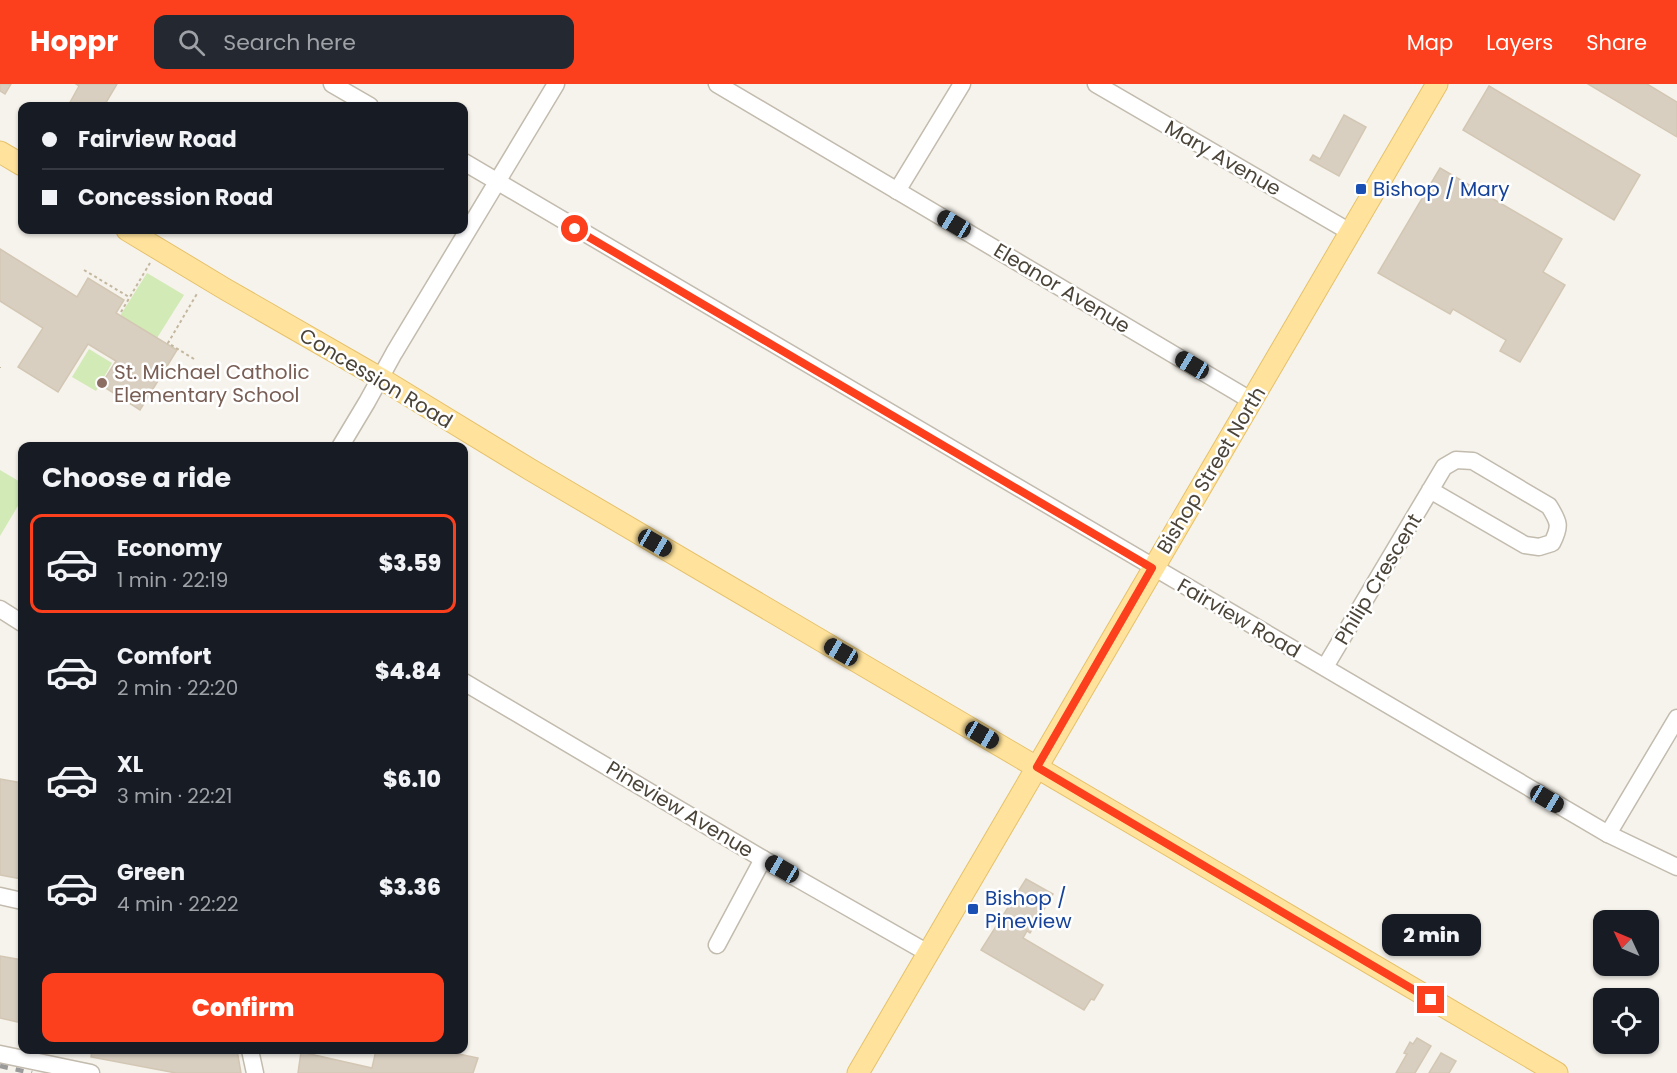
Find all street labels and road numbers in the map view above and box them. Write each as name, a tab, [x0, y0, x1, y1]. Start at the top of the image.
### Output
street label: Mary Avenue	[1160, 113, 1286, 203]
street label: Eleanor Avenue	[989, 236, 1135, 340]
street label: Concession Road	[294, 321, 458, 435]
street label: Bishop Street North	[1150, 381, 1272, 559]
street label: Philip Crescent	[1328, 508, 1428, 650]
street label: Fairview Road	[1172, 571, 1306, 665]
street label: Pineview Avenue	[601, 754, 759, 864]

